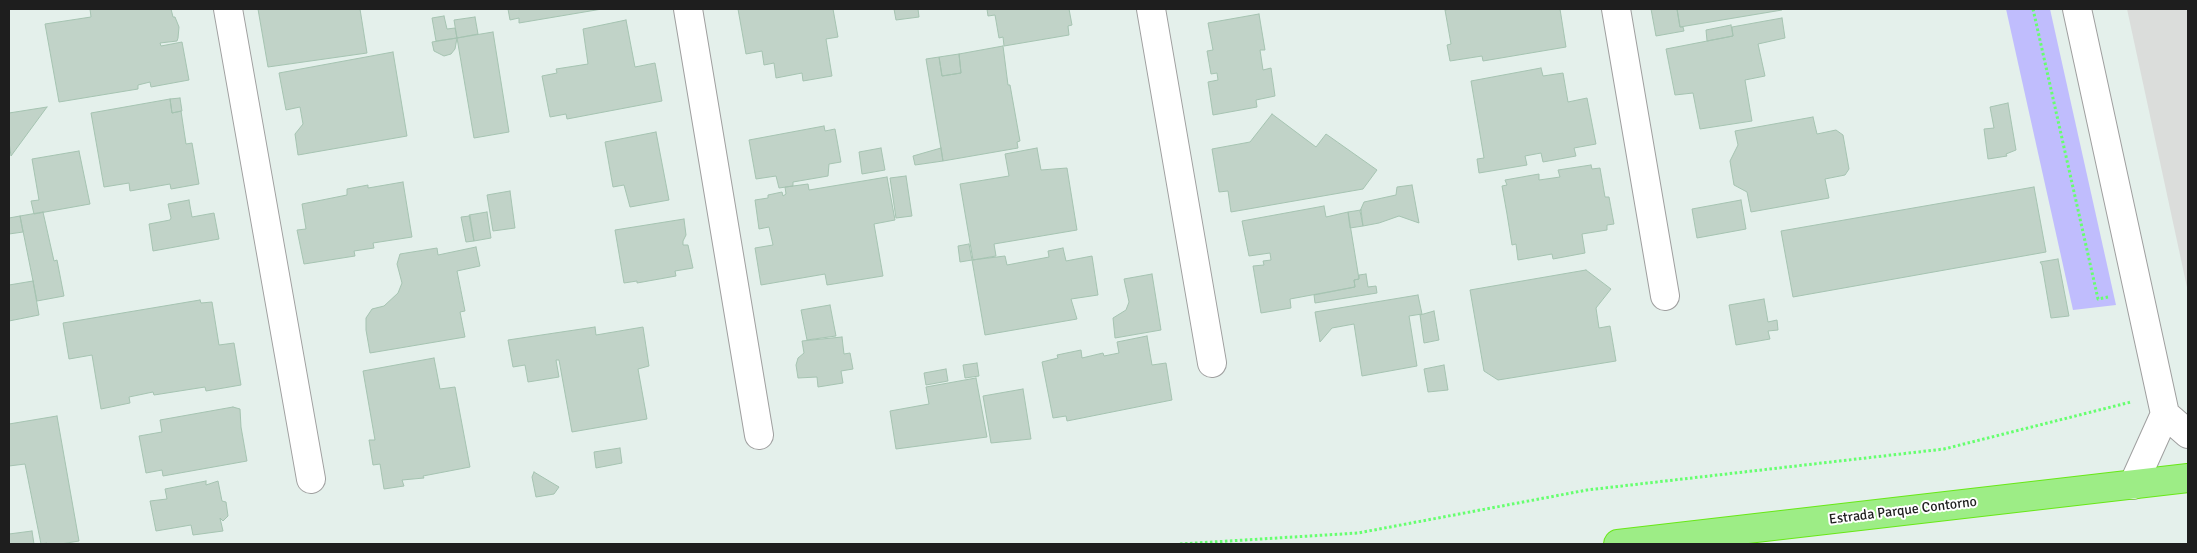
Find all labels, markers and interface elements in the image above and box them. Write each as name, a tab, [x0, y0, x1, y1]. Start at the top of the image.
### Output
street label: Estrada Parque Contorno	[1828, 494, 1978, 528]

